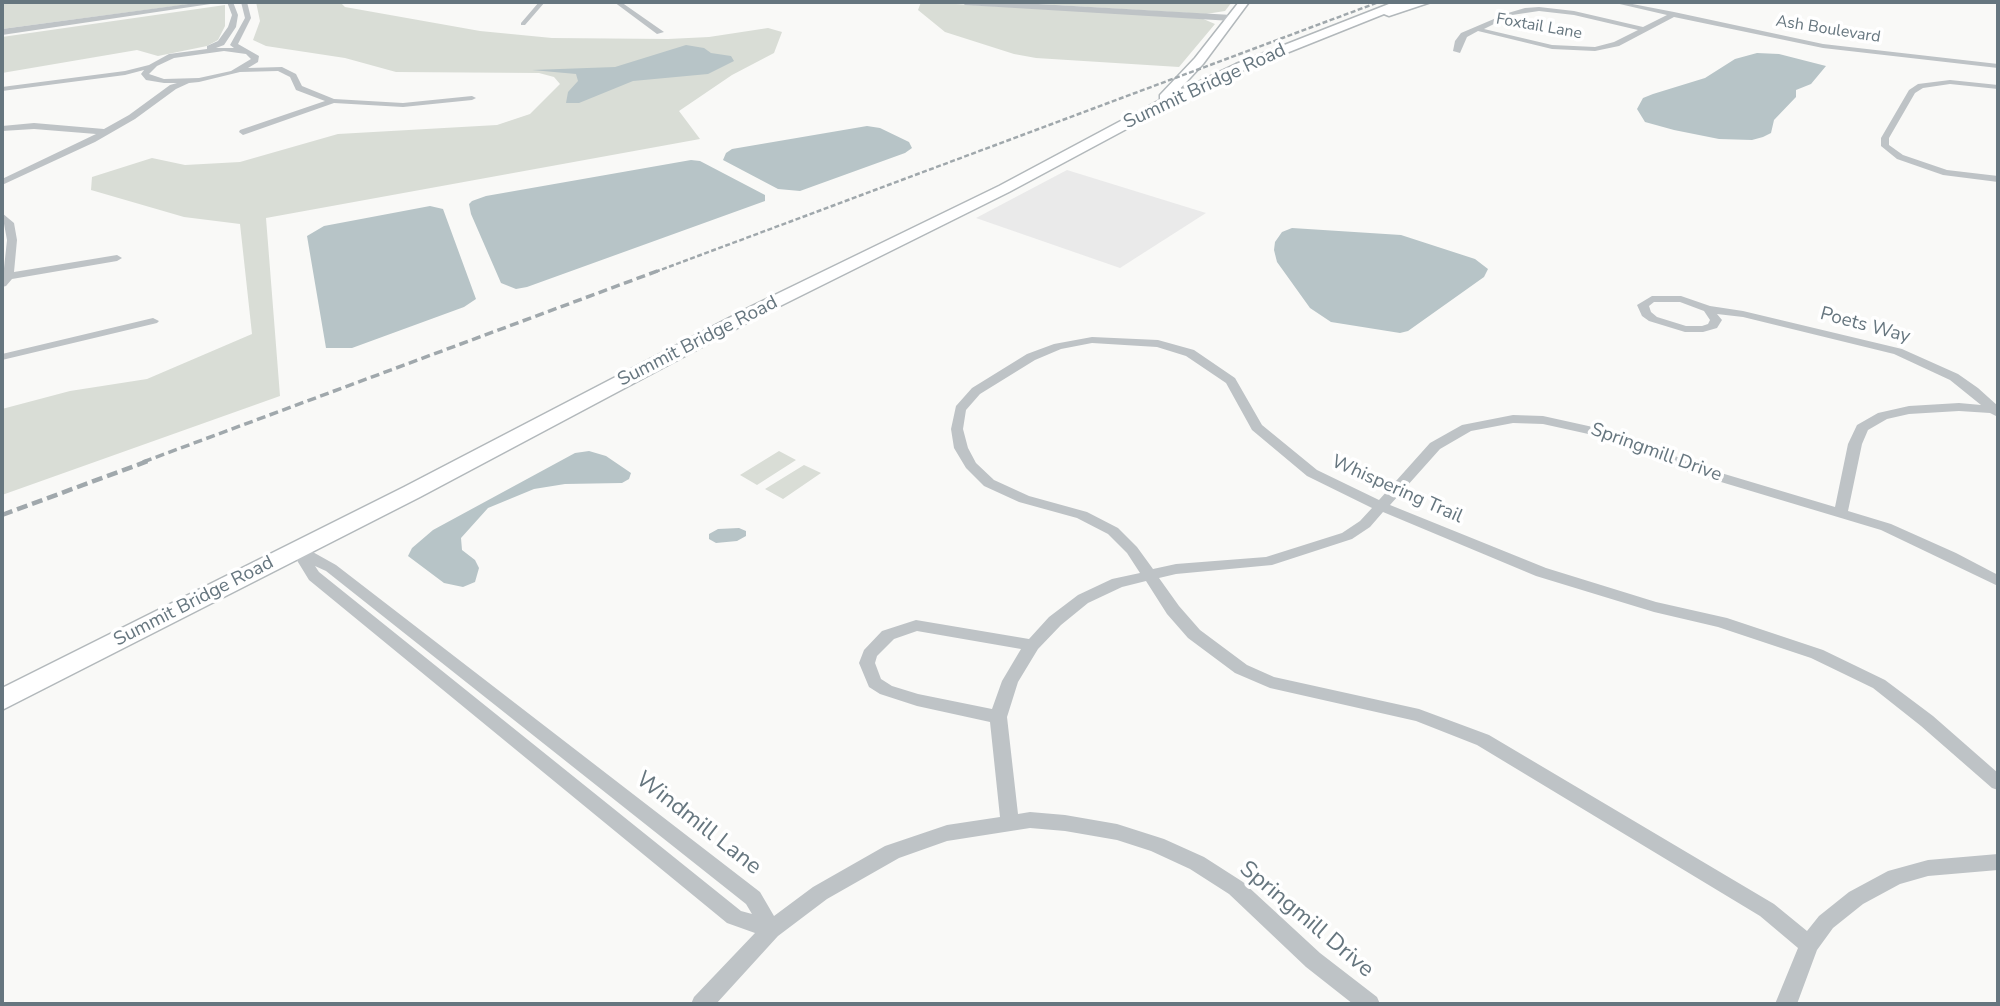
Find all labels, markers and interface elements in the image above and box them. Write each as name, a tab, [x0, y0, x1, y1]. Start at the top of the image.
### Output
street label: Foxtail Lane	[1495, 10, 1583, 44]
street label: Ash Boulevard	[1774, 12, 1882, 48]
street label: Summit Bridge Road	[1120, 39, 1290, 135]
street label: Summit Bridge Road	[614, 292, 782, 392]
street label: Poets Way	[1817, 303, 1913, 349]
street label: Springmill Drive	[1587, 419, 1725, 487]
street label: Whispering Trail	[1328, 451, 1466, 529]
street label: Summit Bridge Road	[110, 552, 278, 652]
street label: Windmill Lane	[630, 766, 766, 882]
street label: Springmill Drive	[1233, 856, 1379, 984]

